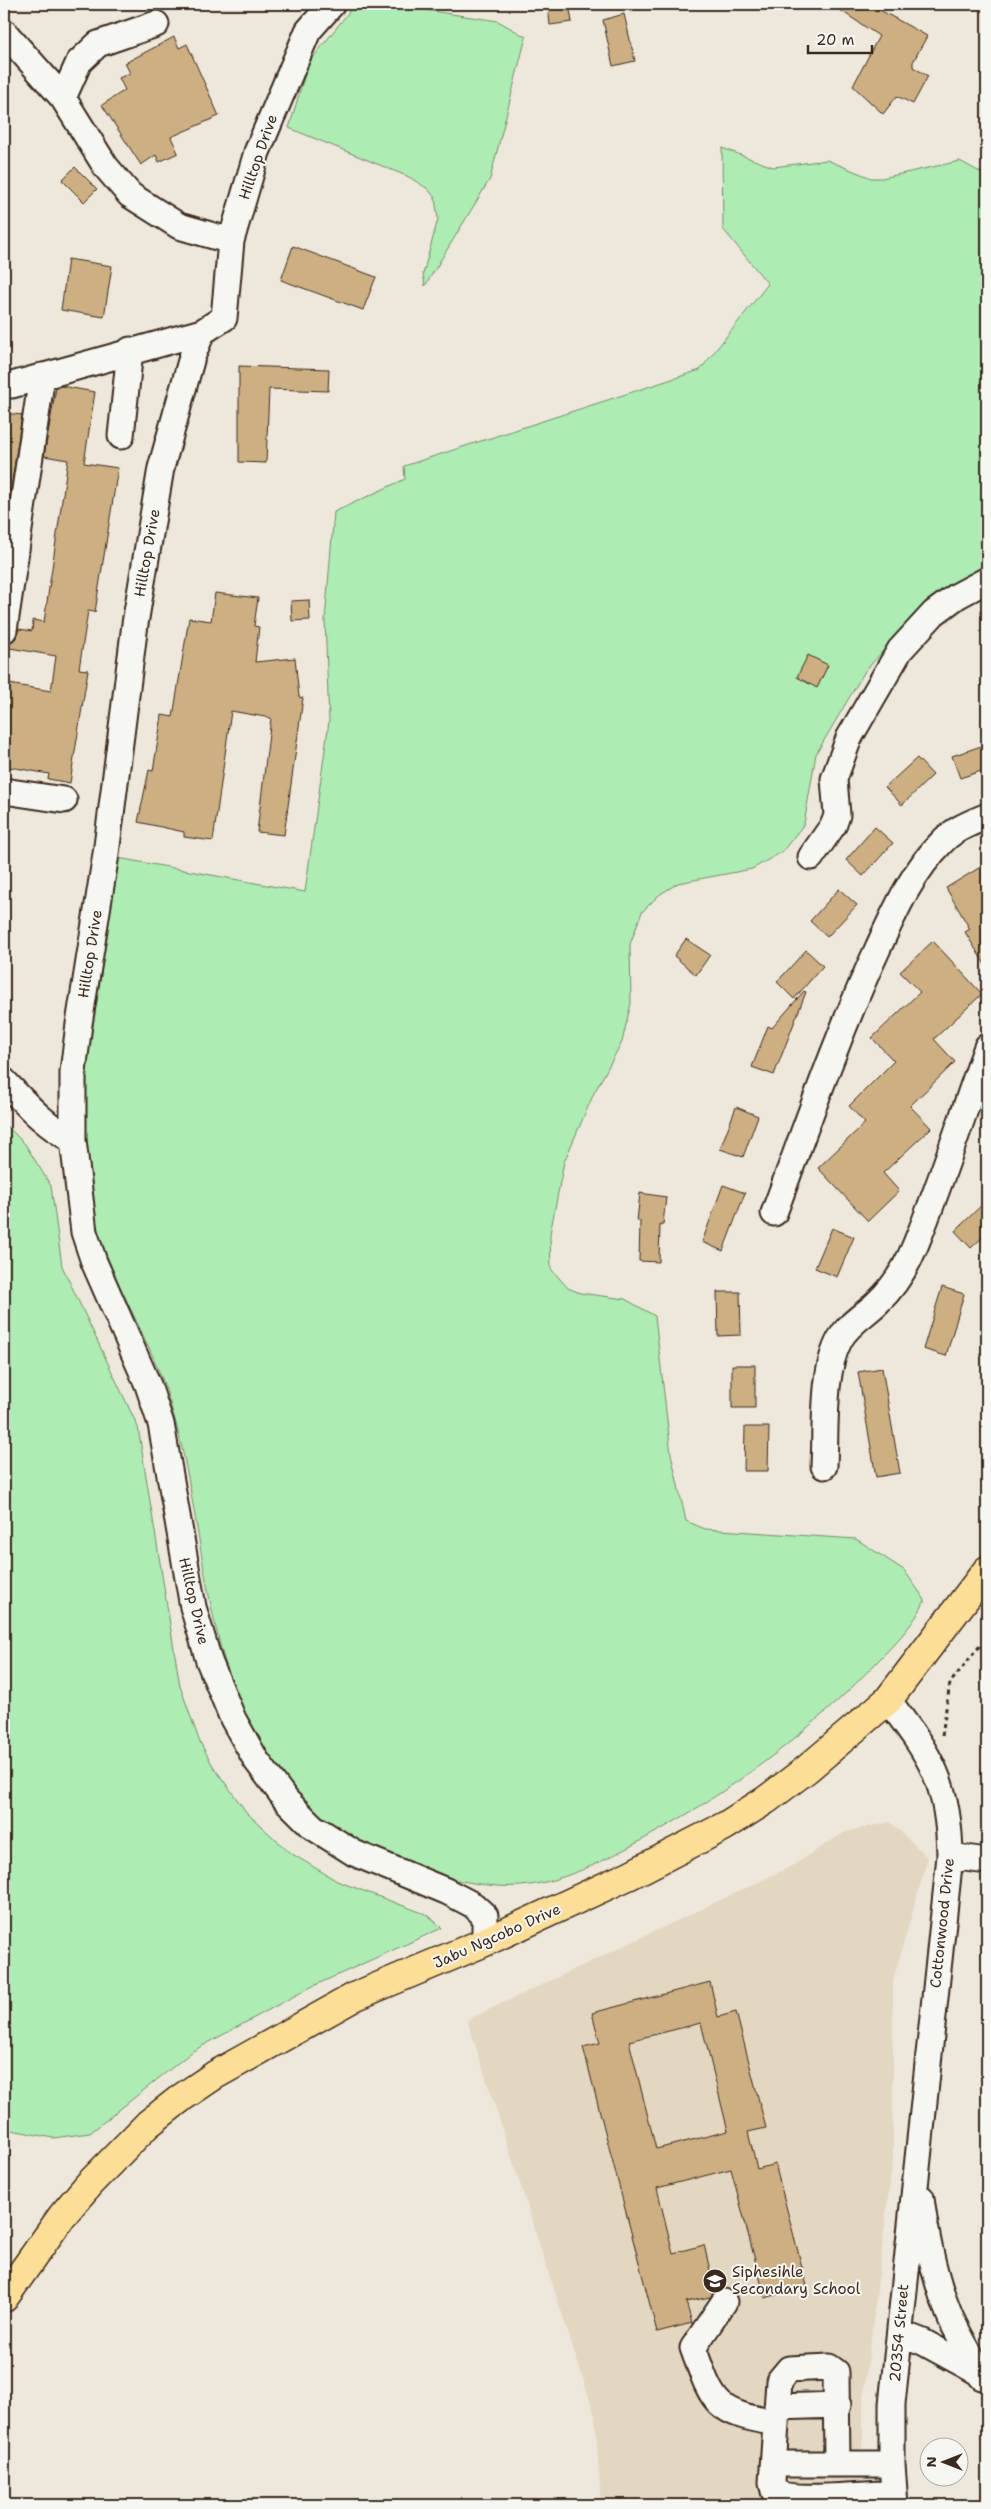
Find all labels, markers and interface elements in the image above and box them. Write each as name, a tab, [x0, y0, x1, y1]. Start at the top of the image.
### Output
scale bar	[808, 22, 872, 54]
text: 20 m	[816, 30, 855, 50]
street label: Hilltop Drive	[234, 112, 282, 202]
street label: Hilltop Drive	[129, 507, 165, 599]
street label: Hilltop Drive	[73, 908, 107, 1000]
street label: Hilltop Drive	[174, 1555, 214, 1647]
street label: Cottonwood Drive	[925, 1857, 959, 1989]
street label: Jabu Ngcobo Drive	[430, 1899, 564, 1973]
place label: Siphesihle Secondary School	[732, 2262, 861, 2299]
school or university icon: Siphesihle Secondary School	[702, 2268, 728, 2294]
street label: 20354 Street	[885, 2283, 913, 2383]
north arrow	[918, 2436, 968, 2486]
text: N	[922, 2456, 940, 2468]

